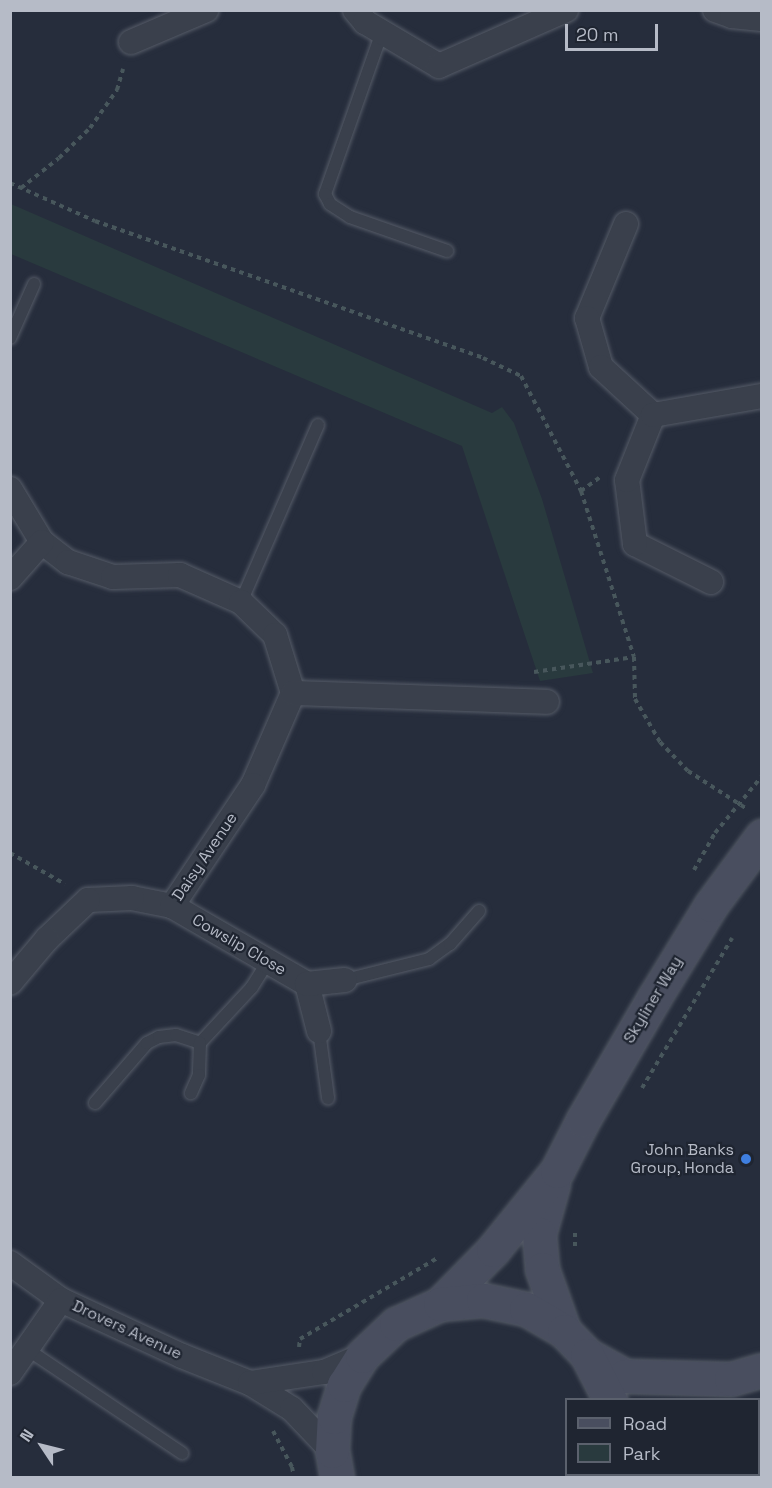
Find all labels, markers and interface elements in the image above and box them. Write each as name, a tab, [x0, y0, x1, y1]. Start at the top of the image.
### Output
scale bar	[568, 12, 661, 50]
text: 20 m	[576, 23, 619, 46]
street label: Daisy Avenue	[168, 809, 242, 905]
street label: Cowslip Close	[189, 910, 289, 980]
street label: Skyliner Way	[620, 953, 686, 1047]
place label: John Banks Group, Honda	[630, 1140, 734, 1178]
marker: John Banks Group, Honda	[739, 1152, 753, 1166]
street label: Drovers Avenue	[69, 1296, 185, 1364]
legend	[565, 1398, 760, 1476]
text: Road	[623, 1412, 667, 1435]
north arrow	[12, 1416, 72, 1476]
text: N	[15, 1425, 39, 1446]
text: Park	[623, 1442, 660, 1465]

